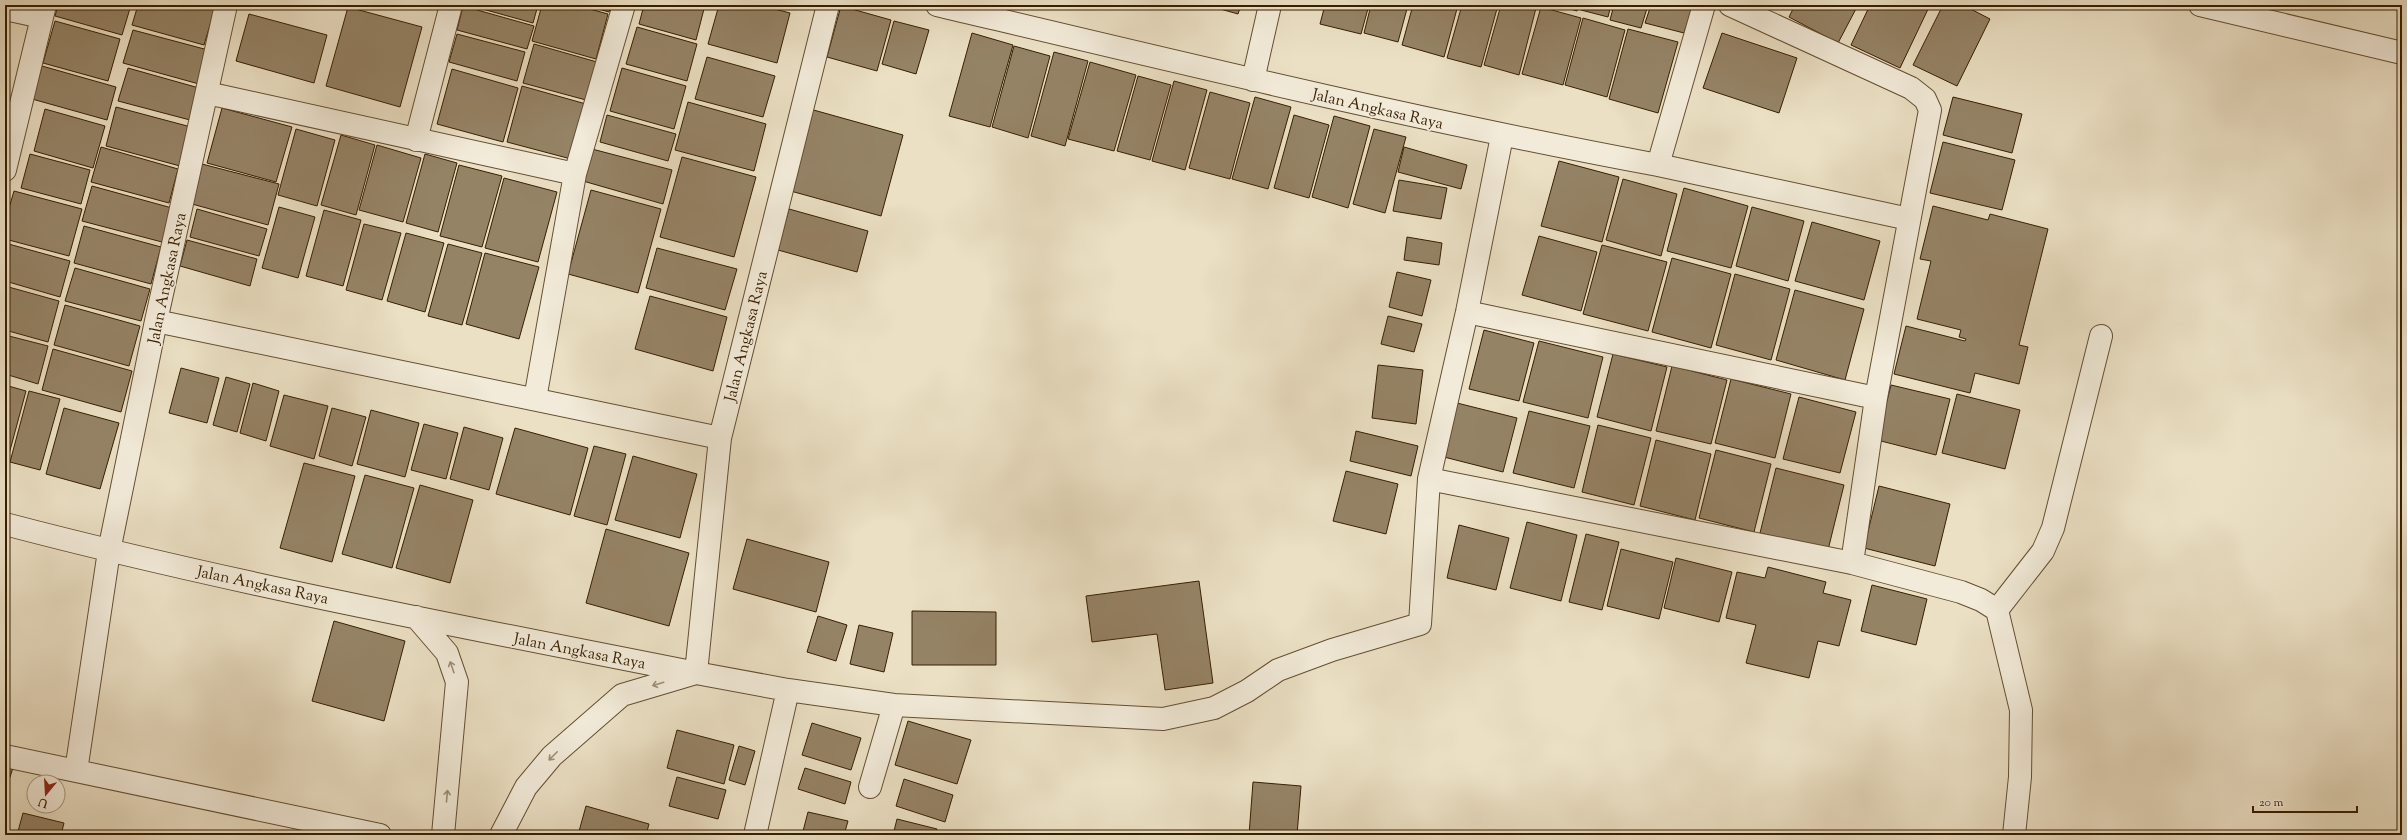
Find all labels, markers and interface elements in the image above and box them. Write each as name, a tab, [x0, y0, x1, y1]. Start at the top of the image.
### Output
street label: Jalan Angkasa Raya	[1309, 84, 1446, 137]
street label: Jalan Angkasa Raya	[143, 210, 194, 347]
street label: Jalan Angkasa Raya	[720, 268, 775, 405]
street label: Jalan Angkasa Raya	[194, 561, 331, 612]
street label: Jalan Angkasa Raya	[511, 628, 648, 677]
one-way arrow	[448, 661, 455, 674]
one-way arrow	[652, 681, 665, 688]
one-way arrow	[548, 751, 558, 761]
north arrow	[26, 774, 66, 814]
scale bar	[2253, 788, 2357, 814]
one-way arrow	[443, 790, 450, 803]
text: U	[36, 794, 51, 812]
text: 20 m	[2259, 794, 2284, 812]

